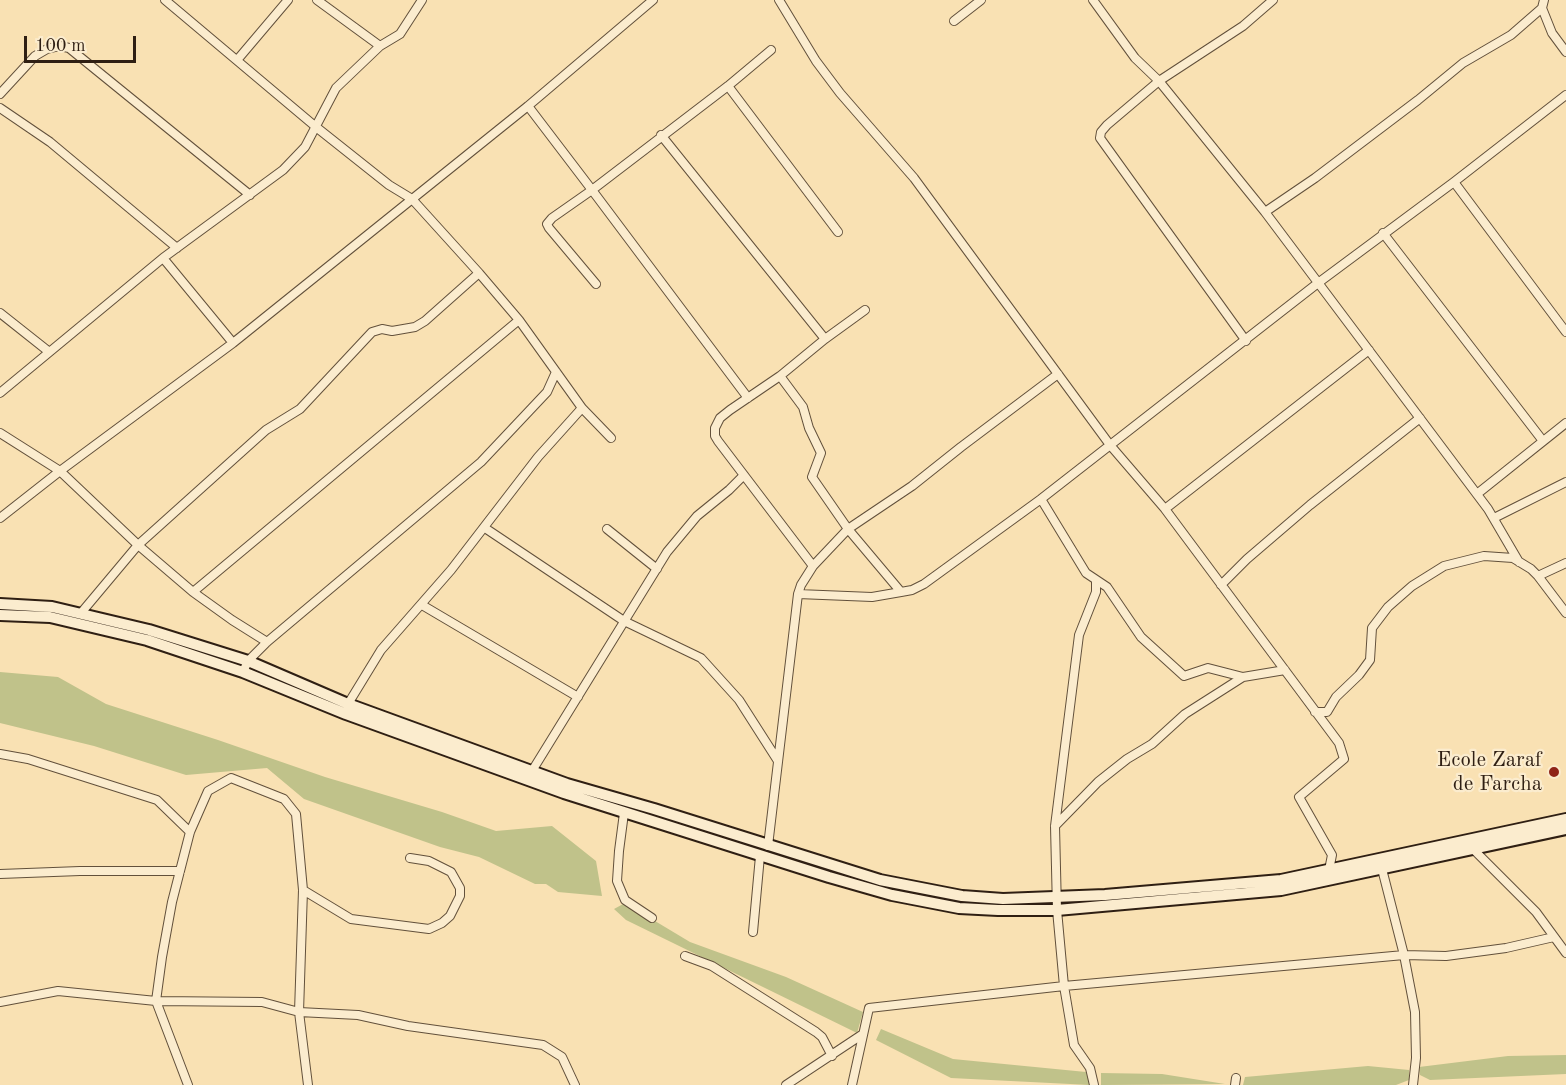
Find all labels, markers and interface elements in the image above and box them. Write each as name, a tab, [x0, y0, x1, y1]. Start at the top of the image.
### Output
scale bar	[27, 24, 140, 62]
text: 100 m	[35, 37, 86, 55]
place label: Ecole Zaraf de Farcha	[1437, 747, 1542, 797]
marker: Ecole Zaraf de Farcha	[1547, 765, 1561, 779]

